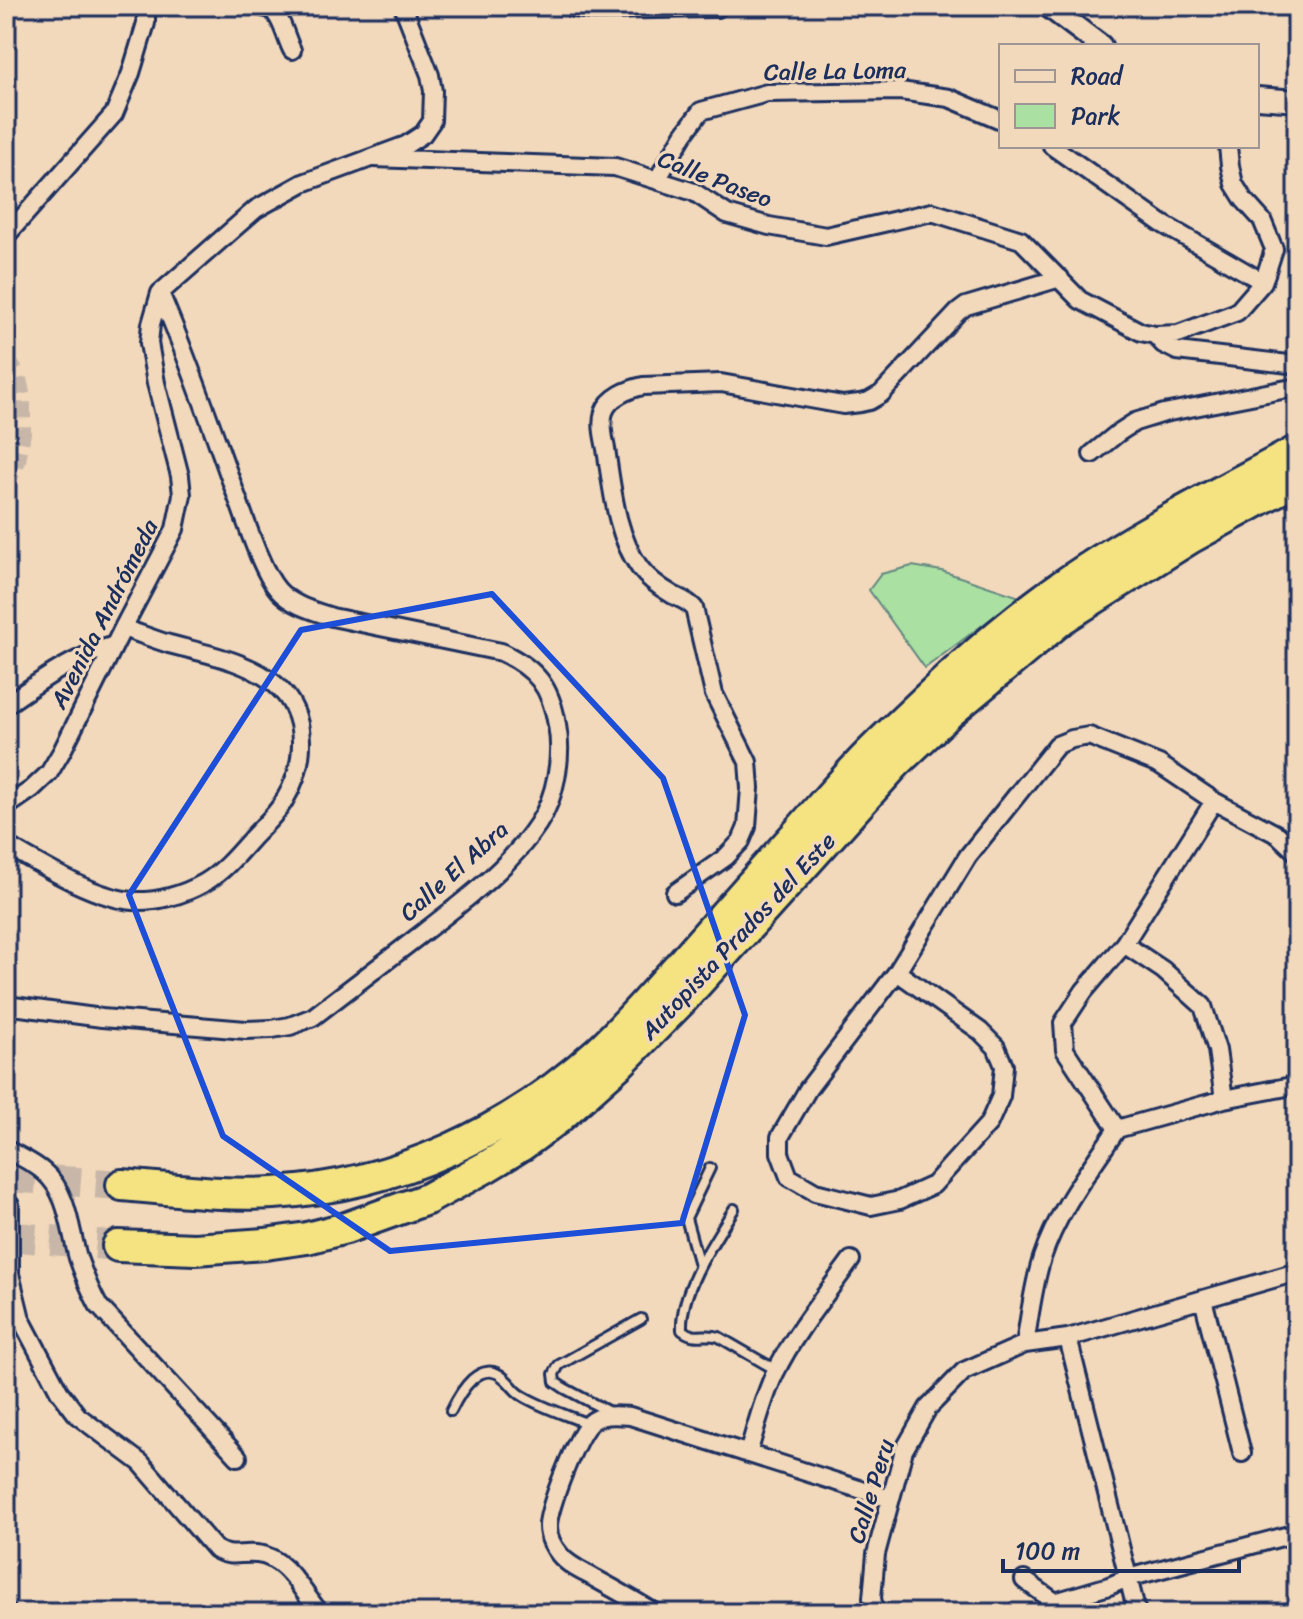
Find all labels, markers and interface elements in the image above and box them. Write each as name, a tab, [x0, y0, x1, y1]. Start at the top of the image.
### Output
legend	[999, 44, 1259, 148]
street label: Calle La Loma	[763, 49, 908, 93]
text: Road	[1071, 55, 1125, 97]
text: Park	[1071, 95, 1120, 137]
street label: Calle Paseo	[652, 138, 778, 220]
street label: Avenida Andrómeda	[37, 511, 170, 717]
street label: Calle El Abra	[389, 810, 519, 932]
street label: Autopista Prados del Este	[629, 822, 846, 1051]
street label: Calle Peru	[835, 1433, 907, 1549]
scale bar	[1003, 1523, 1239, 1573]
text: 100 m	[1015, 1530, 1080, 1572]

